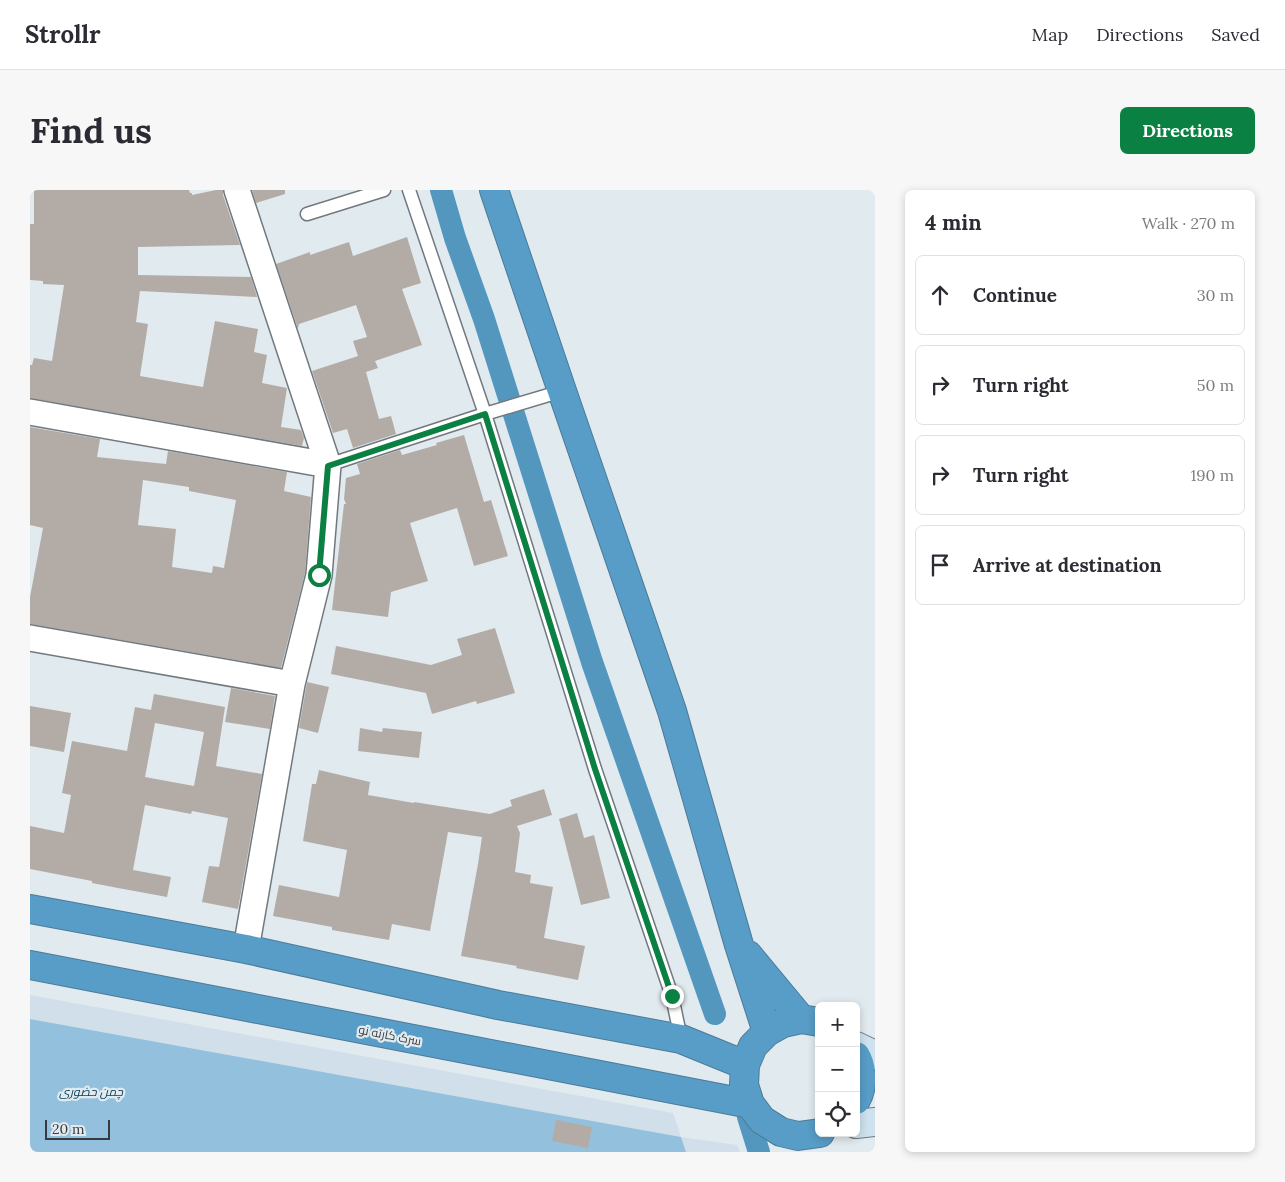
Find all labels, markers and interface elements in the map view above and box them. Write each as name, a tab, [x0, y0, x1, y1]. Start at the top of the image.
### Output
text: Strollr	[25, 19, 100, 50]
text: Map	[1032, 23, 1068, 46]
text: Directions	[1096, 23, 1183, 46]
text: Saved	[1211, 23, 1260, 46]
button: Directions	[1120, 107, 1255, 154]
text: Find us	[30, 108, 152, 153]
text: 4 min	[925, 209, 982, 236]
text: Walk · 270 m	[1142, 213, 1235, 233]
icon: ahead	[926, 281, 954, 309]
text: Continue	[973, 283, 1057, 307]
text: 30 m	[1197, 285, 1234, 305]
icon: right	[926, 371, 954, 399]
text: Turn right	[973, 373, 1069, 397]
text: 50 m	[1197, 375, 1234, 395]
icon: right	[926, 461, 954, 489]
text: Turn right	[973, 463, 1069, 487]
text: 190 m	[1190, 465, 1234, 485]
icon: arrive	[926, 551, 954, 579]
text: Arrive at destination	[973, 553, 1162, 577]
route start	[308, 564, 331, 587]
route end	[661, 985, 684, 1008]
map controls	[815, 1002, 860, 1137]
button: +	[815, 1002, 860, 1047]
street label: سرک کارته نو	[357, 1022, 423, 1048]
button: −	[815, 1047, 860, 1092]
park label: چمن حضوری	[59, 1084, 124, 1100]
button: locate	[815, 1092, 860, 1137]
scale bar	[45, 1117, 110, 1140]
text: 20 m	[52, 1120, 84, 1138]

